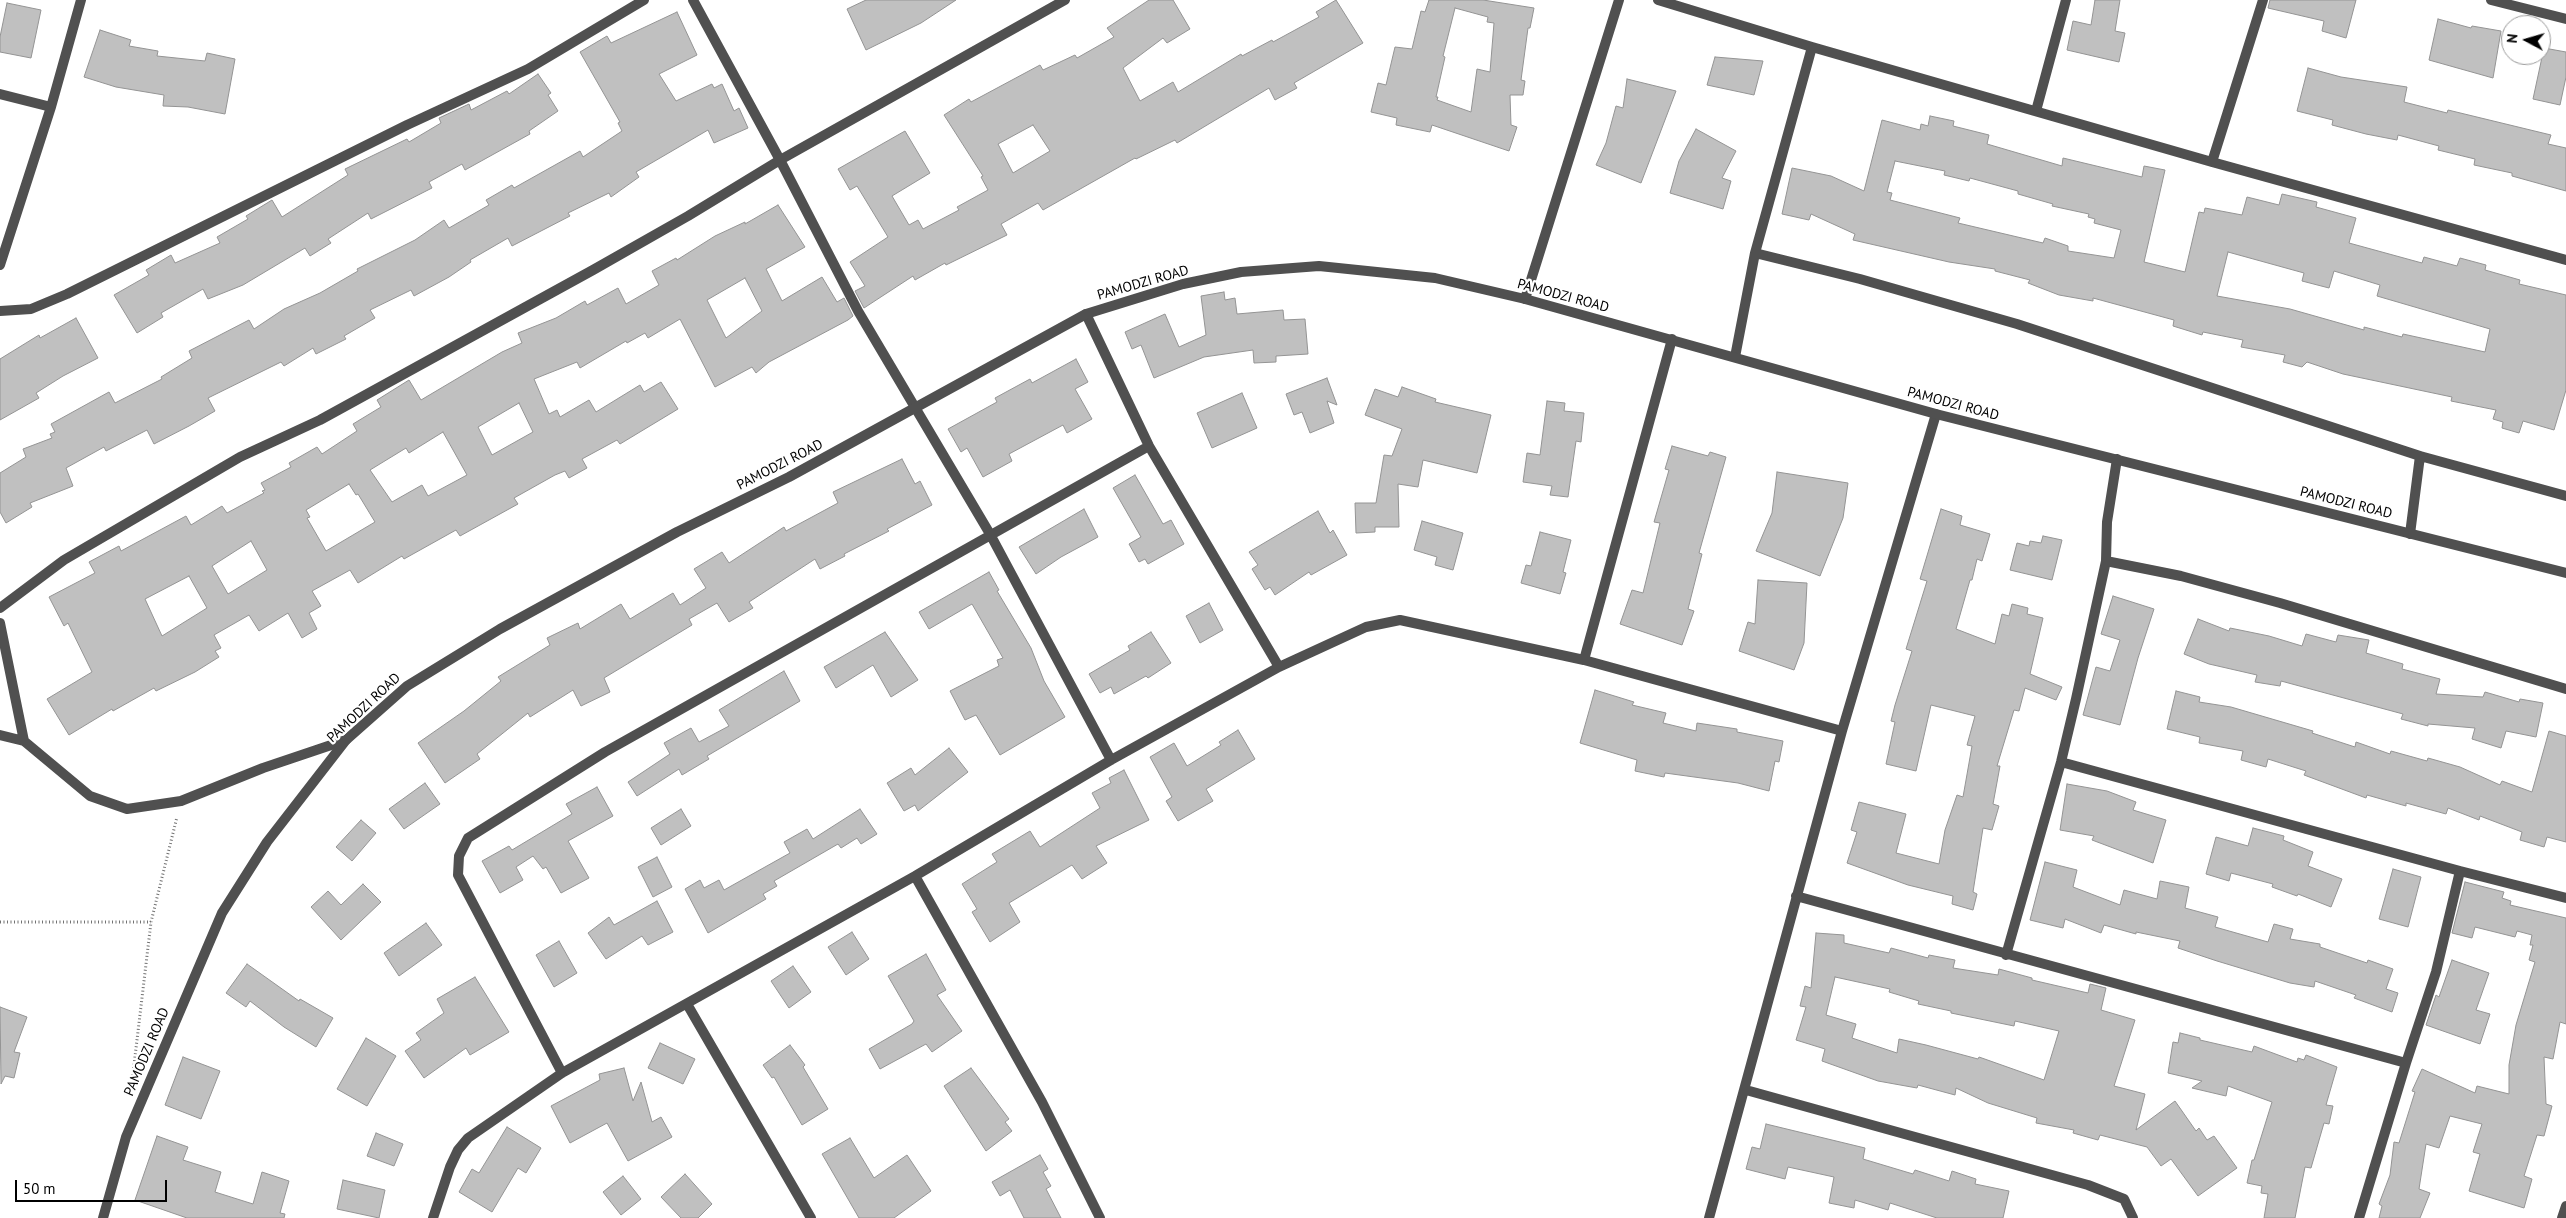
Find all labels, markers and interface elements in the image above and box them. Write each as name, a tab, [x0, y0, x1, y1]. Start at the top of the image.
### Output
north arrow	[2501, 15, 2551, 65]
text: N	[2503, 33, 2522, 44]
street label: PAMODZI ROAD	[1095, 262, 1191, 304]
street label: PAMODZI ROAD	[1515, 276, 1611, 316]
street label: PAMODZI ROAD	[1905, 384, 2001, 424]
street label: PAMODZI ROAD	[734, 436, 826, 494]
street label: PAMODZI ROAD	[2298, 483, 2394, 523]
street label: PAMODZI ROAD	[324, 670, 404, 746]
street label: PAMODZI ROAD	[121, 1005, 173, 1099]
scale bar	[18, 1170, 170, 1202]
text: 50 m	[23, 1179, 56, 1198]

